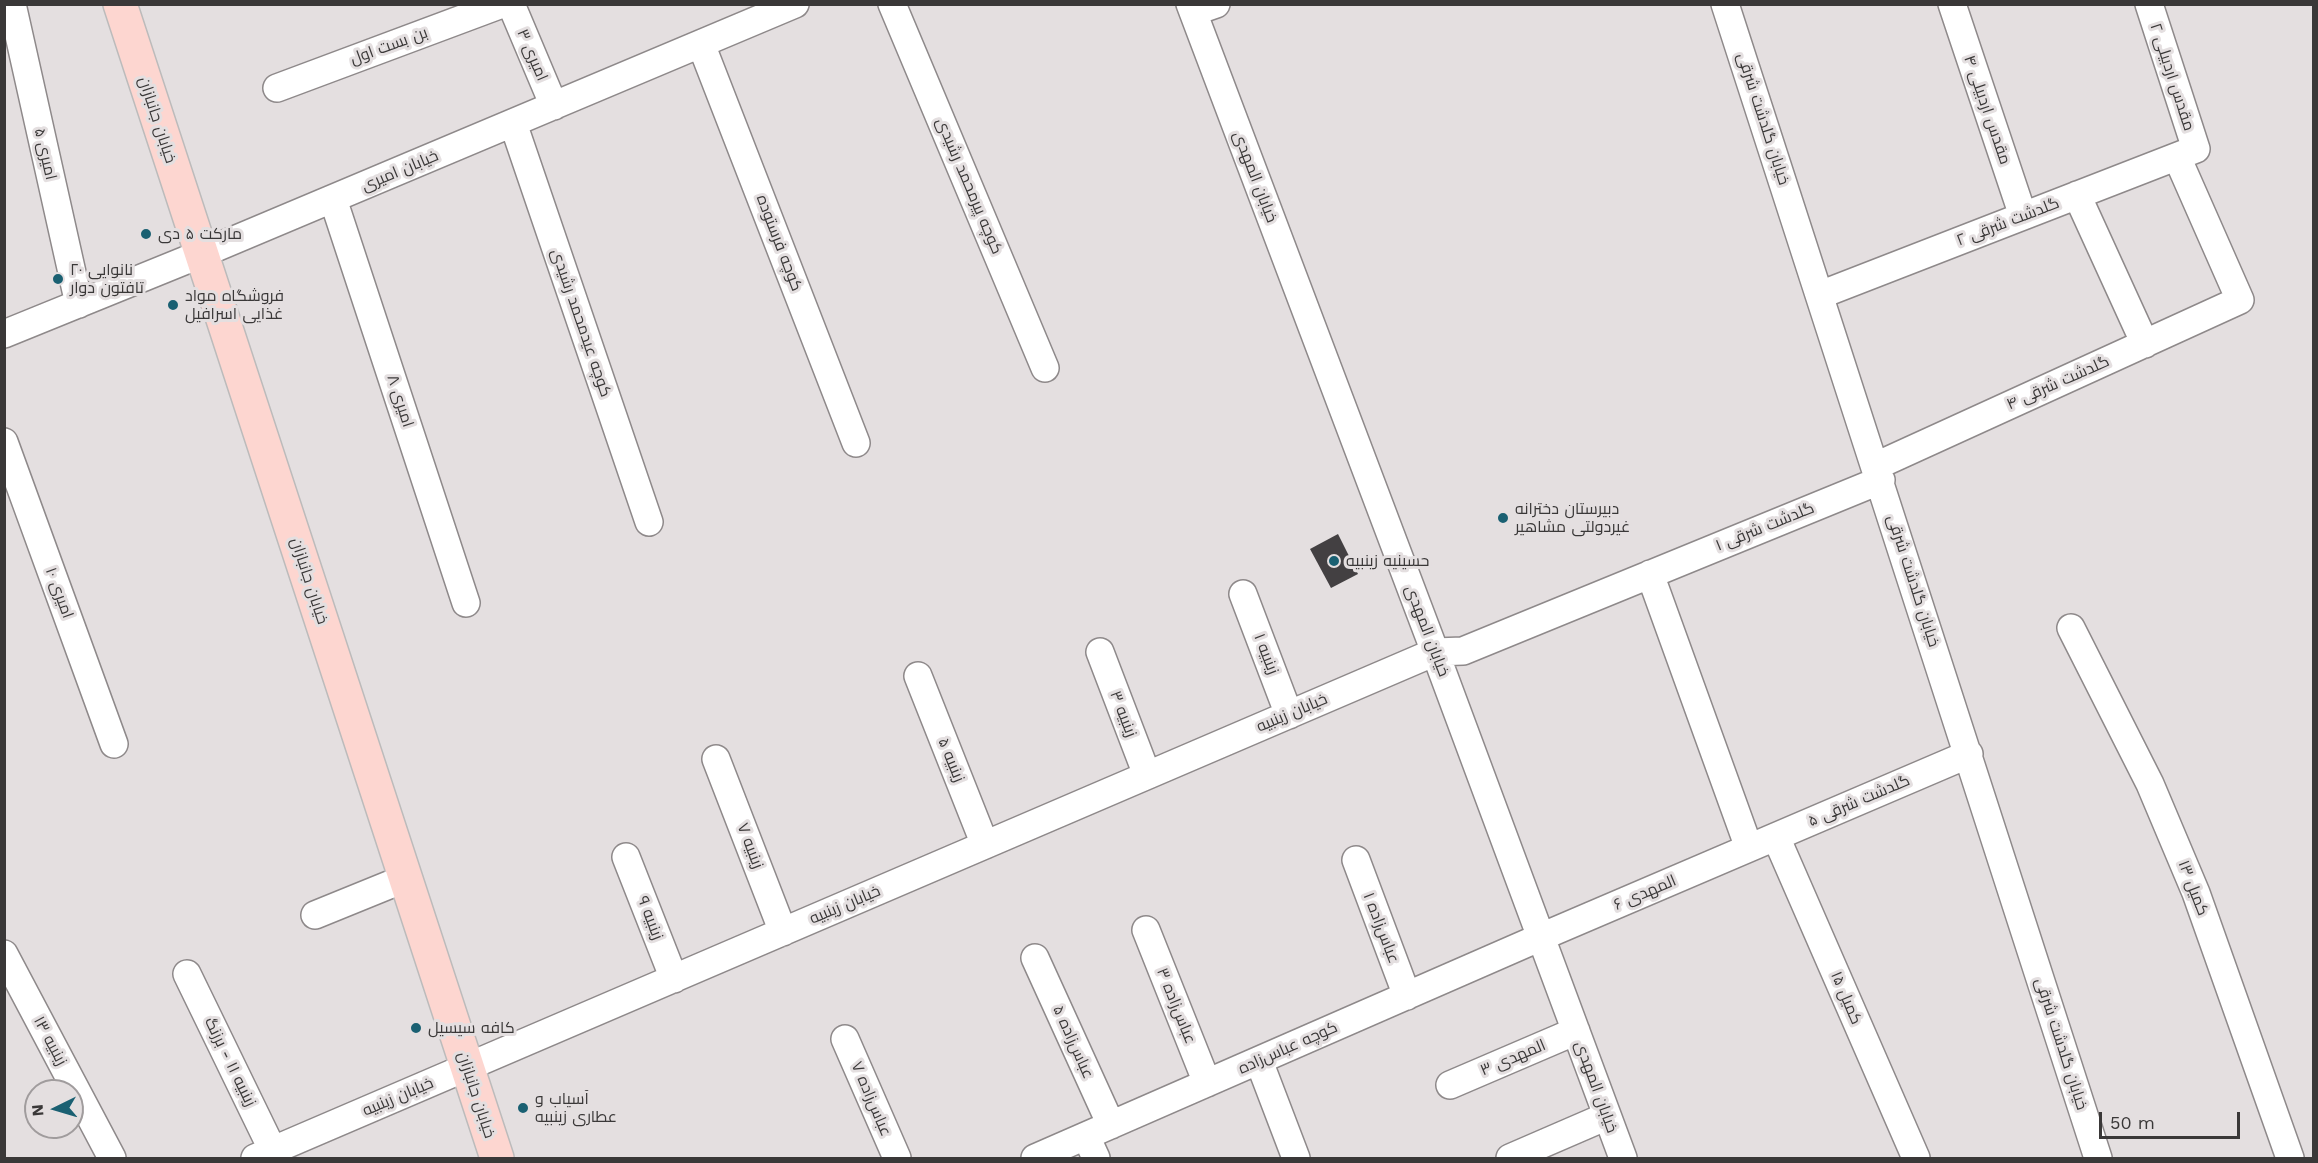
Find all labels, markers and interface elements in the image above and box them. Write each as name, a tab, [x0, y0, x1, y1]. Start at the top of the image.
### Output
street label: مقدس اردبیلی ۲	[2146, 21, 2198, 133]
street label: بن بست اول	[348, 23, 430, 69]
street label: امیری ۳	[512, 26, 552, 84]
street label: خیابان گلدشت شرقی	[1733, 50, 1793, 188]
street label: مقدس اردبیلی ۴	[1959, 53, 2015, 167]
street label: خیابان جانبازان	[134, 74, 180, 166]
street label: کوچه پیرمحمد رشیدی	[932, 115, 1006, 257]
street label: امیری ۵	[30, 126, 60, 182]
street label: خیابان المهدی	[1229, 129, 1281, 225]
street label: خیابان امیری	[359, 146, 441, 196]
street label: کوچه فرستوده	[752, 192, 806, 294]
street label: گلدشت شرقی ۲	[1954, 194, 2062, 250]
place label: مارکت ۵ دی	[158, 224, 242, 244]
marker: مارکت ۵ دی	[139, 227, 153, 241]
street label: کوچه عیدمحمد رشیدی	[547, 246, 615, 400]
place label: نانوایی ۲۰ تافتون دوار	[70, 260, 144, 298]
marker: نانوایی ۲۰ تافتون دوار	[51, 272, 65, 286]
place label: فروشگاه مواد غذایی اسرافیل	[185, 286, 284, 324]
marker: فروشگاه مواد غذایی اسرافیل	[166, 298, 180, 312]
street label: گلدشت شرقی ۴	[2004, 352, 2112, 414]
street label: امیری ۸	[383, 372, 417, 430]
street label: گلدشت شرقی ۱	[1713, 498, 1817, 556]
place label: دبیرستان دخترانه غیردولتی مشاهیر	[1515, 499, 1630, 537]
marker: دبیرستان دخترانه غیردولتی مشاهیر	[1496, 511, 1510, 525]
street label: خیابان گلدشت شرقی	[1883, 512, 1943, 650]
street label: خیابان جانبازان	[286, 535, 332, 627]
place label: حسینیه زینبیه	[1346, 551, 1429, 571]
marker: حسینیه زینبیه	[1327, 554, 1341, 568]
street label: امیری ۱۰	[41, 565, 77, 621]
street label: خیابان المهدی	[1401, 583, 1453, 679]
street label: زینبیه ۱	[1249, 631, 1283, 677]
street label: زینبیه ۳	[1105, 688, 1141, 740]
street label: خیابان زینبیه	[1254, 689, 1330, 737]
street label: زینبیه ۵	[933, 735, 969, 785]
street label: گلدشت شرقی ۵	[1805, 771, 1913, 831]
street label: زینبیه ۷	[733, 820, 767, 872]
street label: کمیل ۱۳	[2174, 858, 2212, 918]
street label: المهدی ۶	[1611, 871, 1679, 915]
street label: خیابان زینبیه	[807, 881, 883, 929]
street label: عباس‌زاده ۱	[1359, 890, 1403, 966]
street label: زینبیه ۹	[633, 893, 667, 943]
street label: عباس‌زاده ۳	[1152, 965, 1200, 1047]
street label: کمیل ۱۵	[1826, 969, 1866, 1027]
street label: خیابان گلدشت شرقی	[2031, 975, 2091, 1113]
street label: عباس‌زاده ۵	[1048, 1002, 1098, 1082]
street label: زینبیه ۱۳	[29, 1013, 71, 1069]
street label: زینبیه ۱۱ - برزنگ	[200, 1014, 260, 1110]
place label: کافه سیسیل	[428, 1018, 515, 1038]
street label: کوچه عباس‌زاده	[1235, 1018, 1341, 1078]
marker: کافه سیسیل	[409, 1021, 423, 1035]
street label: المهدی ۳	[1477, 1036, 1549, 1080]
street label: خیابان المهدی	[1570, 1038, 1622, 1136]
street label: خیابان جانبازان	[453, 1049, 499, 1141]
street label: عباس‌زاده ۷	[847, 1059, 895, 1139]
street label: خیابان زینبیه	[360, 1073, 436, 1121]
north arrow	[24, 1079, 84, 1139]
place label: آسیاب و عطاری زینبیه	[535, 1089, 617, 1127]
scale bar	[2102, 1100, 2243, 1138]
marker: آسیاب و عطاری زینبیه	[516, 1101, 530, 1115]
text: N	[28, 1104, 48, 1117]
text: 50 m	[2110, 1112, 2155, 1133]

